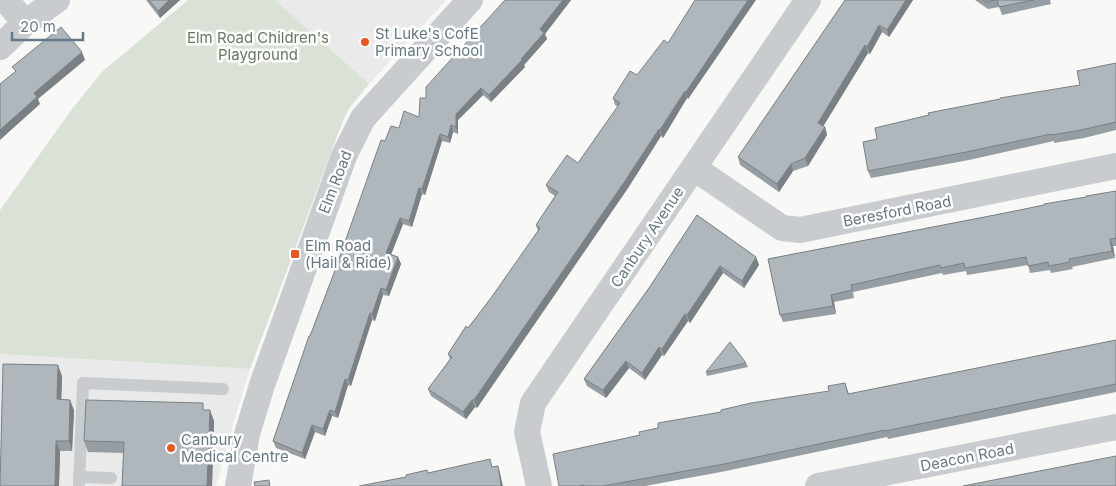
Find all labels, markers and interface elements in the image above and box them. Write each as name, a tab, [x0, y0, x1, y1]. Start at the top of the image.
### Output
scale bar	[12, 10, 84, 42]
text: 20 m	[20, 17, 56, 36]
place label: St Luke's CofE Primary School	[375, 24, 483, 60]
park label: Elm Road Children's Playground	[187, 28, 329, 64]
marker: St Luke's CofE Primary School	[359, 36, 371, 48]
street label: Elm Road	[314, 148, 356, 216]
street label: Canbury Avenue	[606, 183, 688, 291]
street label: Beresford Road	[841, 191, 953, 231]
place label: Elm Road (Hail & Ride)	[305, 236, 392, 272]
marker: Elm Road (Hail & Ride)	[289, 248, 301, 260]
place label: Canbury Medical Centre	[181, 430, 289, 466]
street label: Deacon Road	[919, 439, 1015, 475]
marker: Canbury Medical Centre	[165, 442, 177, 454]

